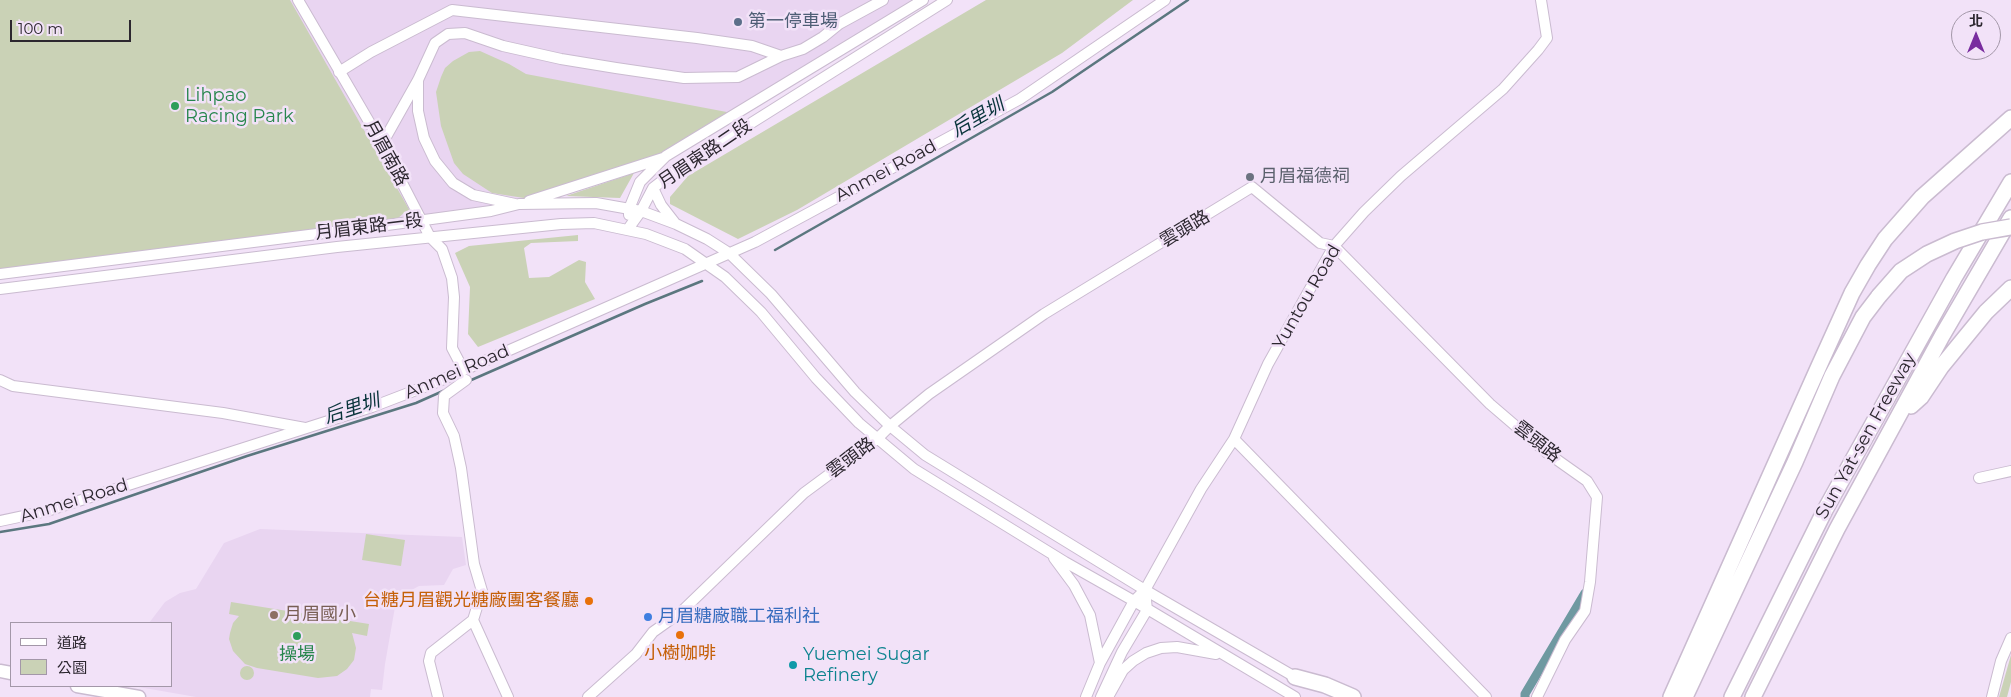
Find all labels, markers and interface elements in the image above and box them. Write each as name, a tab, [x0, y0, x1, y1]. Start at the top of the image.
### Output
scale bar	[12, 10, 134, 42]
north arrow	[1951, 10, 2001, 60]
place label: 第一停車場	[748, 11, 838, 33]
text: 北	[1969, 12, 1983, 30]
marker: 第一停車場	[732, 16, 744, 28]
text: 100 m	[18, 19, 63, 38]
place label: Lihpao Racing Park	[185, 85, 294, 128]
water label: 后里圳	[948, 94, 1008, 142]
marker: Lihpao Racing Park	[169, 100, 181, 112]
street label: 月眉東路二段	[654, 115, 756, 193]
street label: 月眉南路	[359, 116, 413, 190]
street label: Anmei Road	[832, 135, 940, 207]
place label: 月眉福德祠	[1260, 166, 1350, 188]
marker: 月眉福德祠	[1244, 171, 1256, 183]
street label: 雲頭路	[1156, 206, 1214, 252]
street label: 月眉東路一段	[314, 210, 424, 244]
street label: Yuntou Road	[1268, 241, 1346, 353]
street label: Anmei Road	[401, 340, 513, 404]
street label: Sun Yat-sen Freeway	[1811, 349, 1921, 523]
water label: 后里圳	[321, 389, 383, 429]
street label: 雲頭路	[1509, 417, 1565, 467]
street label: 雲頭路	[823, 433, 879, 483]
street label: Anmei Road	[17, 474, 131, 528]
place label: 台糖月眉觀光糖廠團客餐廳	[363, 590, 579, 612]
marker: 台糖月眉觀光糖廠團客餐廳	[583, 595, 595, 607]
place label: 月眉國小	[284, 604, 356, 626]
place label: 月眉糖廠職工福利社	[658, 606, 820, 628]
marker: 月眉國小	[268, 609, 280, 621]
marker: 月眉糖廠職工福利社	[642, 611, 654, 623]
legend	[10, 622, 172, 687]
marker: 小樹咖啡	[674, 629, 686, 641]
marker: 操場	[291, 630, 303, 642]
text: 道路	[57, 633, 87, 652]
place label: 小樹咖啡	[644, 643, 716, 665]
place label: 操場	[279, 644, 315, 666]
place label: Yuemei Sugar Refinery	[803, 644, 930, 686]
text: 公園	[57, 658, 87, 677]
marker: Yuemei Sugar Refinery	[787, 659, 799, 671]

